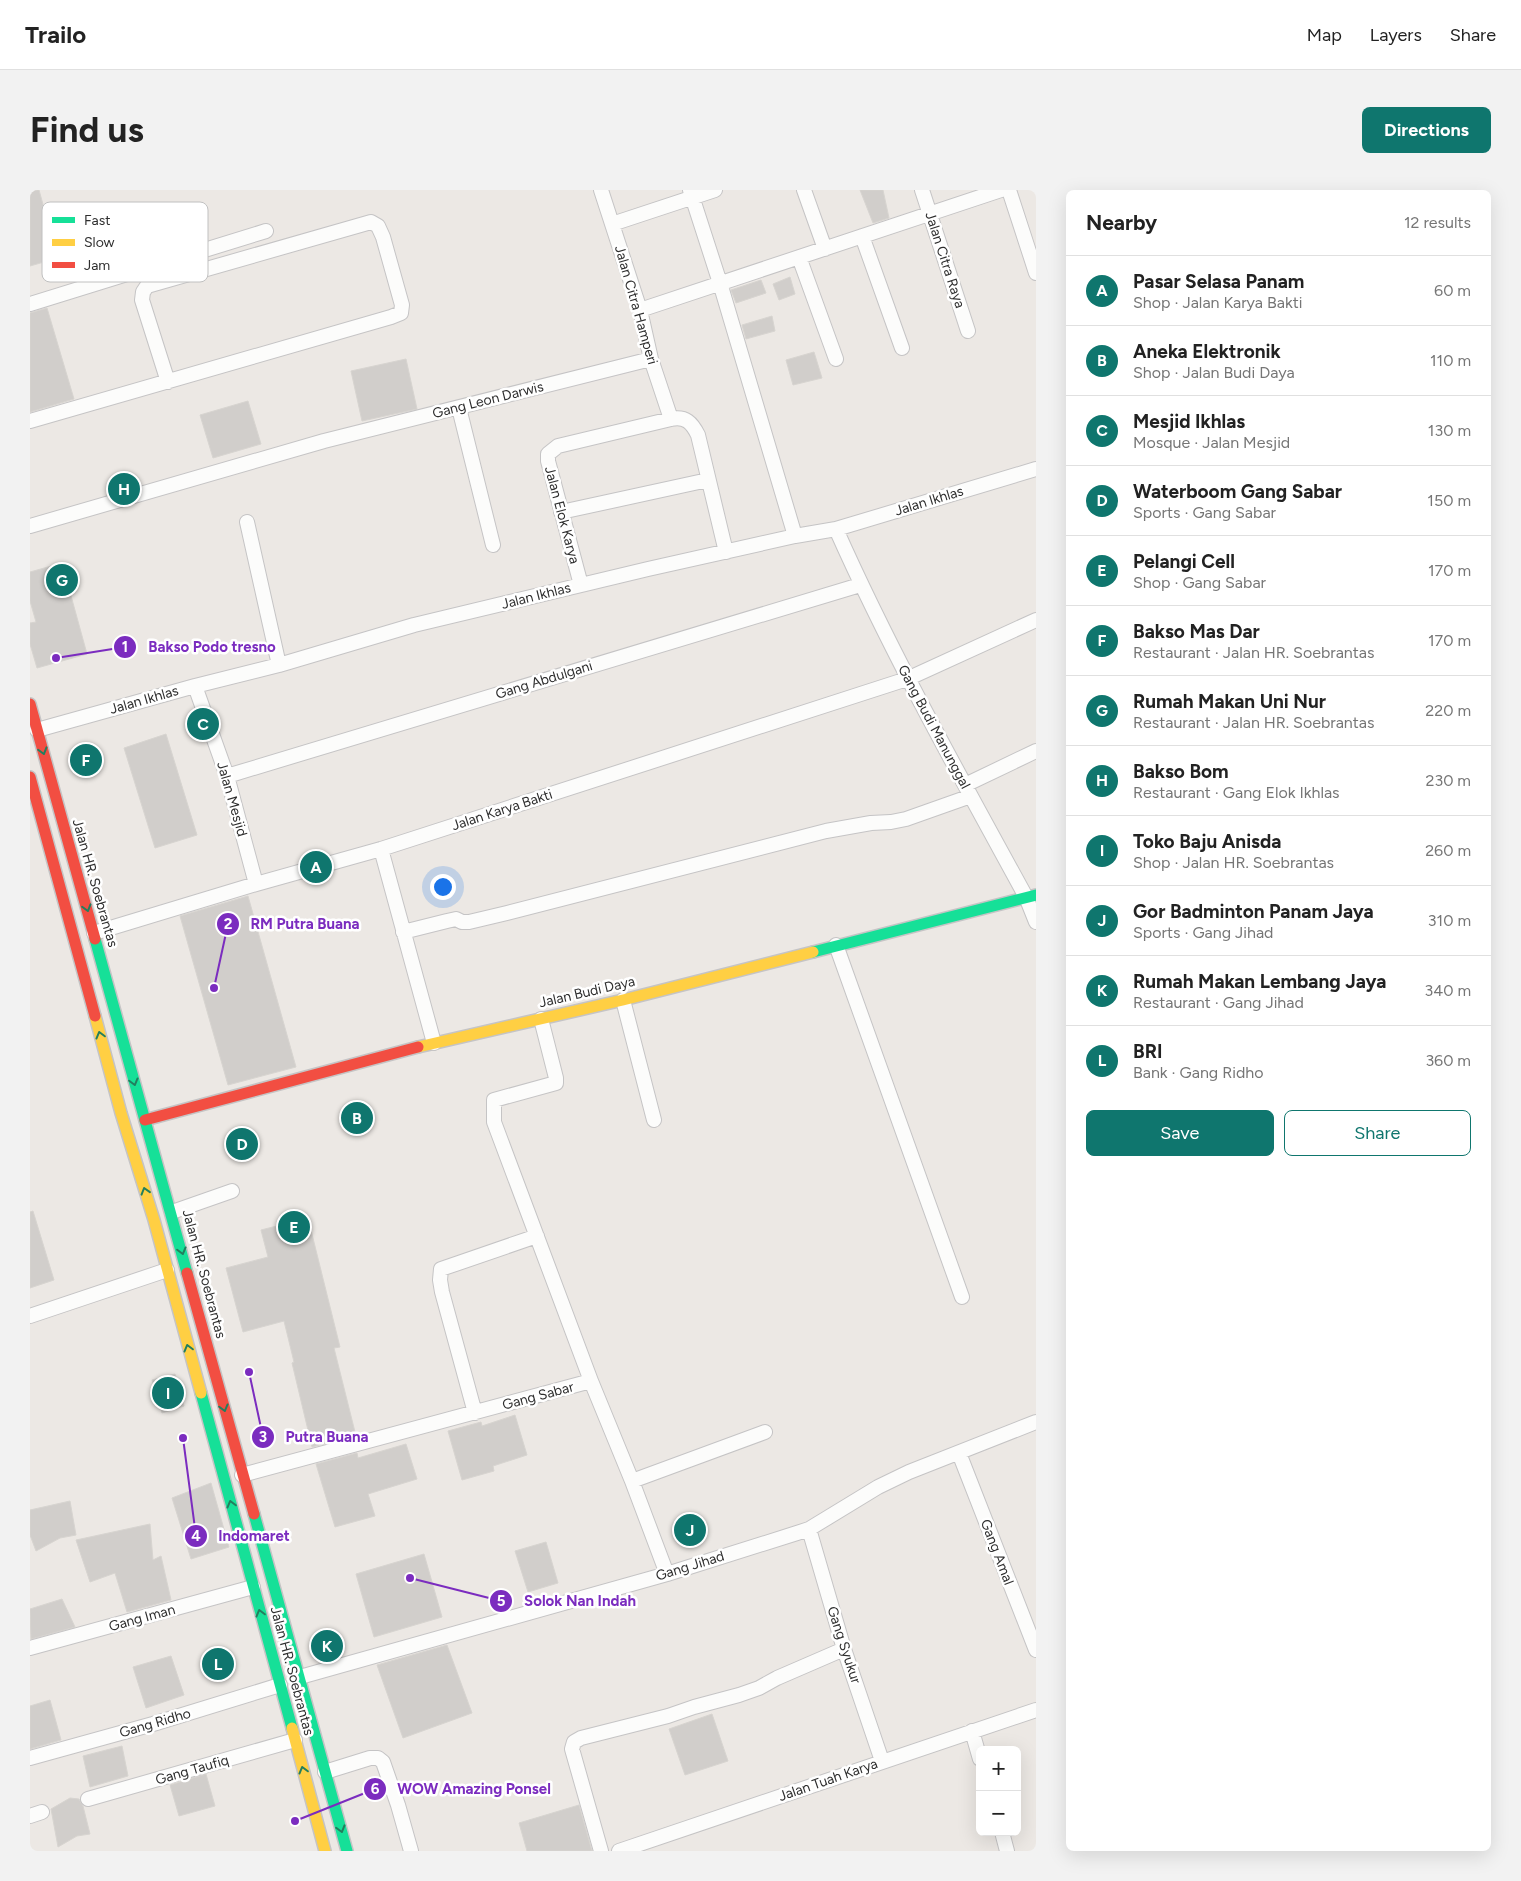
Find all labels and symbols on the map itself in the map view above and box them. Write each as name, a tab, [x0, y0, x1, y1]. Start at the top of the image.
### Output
legend	[42, 202, 208, 282]
street label: Jalan Citra Raya	[921, 210, 969, 310]
text: Fast	[84, 212, 110, 229]
text: Slow	[84, 234, 115, 251]
street label: Jalan Citra Hamperi	[611, 243, 661, 367]
text: Jam	[84, 257, 110, 274]
street label: Gang Leon Darwis	[431, 378, 545, 422]
street label: Jalan Elok Karya	[541, 464, 583, 566]
pin: H	[108, 470, 140, 508]
street label: Jalan Ikhlas	[893, 482, 965, 520]
pin: G	[46, 561, 78, 599]
street label: Jalan Ikhlas	[500, 579, 572, 613]
callout: Bakso Podo tresno	[113, 632, 286, 662]
text: 1	[122, 638, 128, 656]
text: Bakso Podo tresno	[148, 638, 276, 656]
street label: Gang Abdulgani	[493, 657, 595, 703]
street label: Gang Budi Manunggal	[894, 662, 974, 792]
street label: Jalan Ikhlas	[108, 682, 180, 718]
pin: C	[187, 705, 219, 743]
pin: F	[70, 741, 102, 779]
one-way arrow	[37, 747, 47, 755]
street label: Jalan Mesjid	[213, 760, 251, 838]
street label: Jalan Karya Bakti	[449, 786, 555, 834]
street label: Jalan HR. Soebrantas	[69, 817, 121, 949]
pin: A	[300, 848, 332, 886]
your location	[430, 874, 456, 900]
one-way arrow	[81, 903, 91, 911]
callout: RM Putra Buana	[216, 909, 370, 939]
text: 2	[224, 915, 233, 933]
text: RM Putra Buana	[250, 915, 360, 933]
street label: Jalan Budi Daya	[537, 973, 637, 1011]
one-way arrow	[95, 1030, 106, 1039]
one-way arrow	[128, 1077, 139, 1086]
pin: B	[341, 1099, 373, 1137]
pin: D	[226, 1125, 258, 1163]
one-way arrow	[140, 1187, 150, 1196]
street label: Jalan HR. Soebrantas	[179, 1208, 229, 1340]
pin: E	[278, 1208, 310, 1246]
one-way arrow	[177, 1246, 187, 1255]
one-way arrow	[183, 1343, 194, 1352]
pin: I	[152, 1374, 184, 1412]
street label: Gang Sabar	[500, 1378, 576, 1414]
one-way arrow	[219, 1403, 229, 1412]
callout: Putra Buana	[251, 1422, 379, 1452]
text: 3	[259, 1428, 267, 1446]
text: Putra Buana	[285, 1428, 369, 1446]
one-way arrow	[226, 1500, 237, 1509]
pin: J	[674, 1511, 706, 1549]
street label: Gang Amal	[977, 1517, 1017, 1587]
callout: Indomaret	[184, 1521, 300, 1551]
text: 4	[191, 1527, 201, 1545]
text: Indomaret	[218, 1527, 290, 1545]
street label: Gang Jihad	[654, 1548, 726, 1584]
callout: Solok Nan Indah	[489, 1586, 646, 1616]
text: 5	[497, 1592, 506, 1610]
text: Solok Nan Indah	[524, 1592, 636, 1610]
street label: Gang Iman	[107, 1601, 177, 1635]
street label: Gang Syukur	[823, 1604, 865, 1686]
street label: Jalan HR. Soebrantas	[267, 1605, 317, 1737]
one-way arrow	[256, 1610, 266, 1618]
pin: K	[311, 1627, 343, 1665]
pin: L	[202, 1645, 234, 1683]
street label: Gang Ridho	[117, 1705, 193, 1741]
street label: Gang Taufiq	[153, 1751, 231, 1789]
street label: Jalan Tuah Karya	[776, 1755, 880, 1805]
one-way arrow	[298, 1766, 309, 1775]
callout: WOW Amazing Ponsel	[362, 1774, 561, 1804]
text: 6	[371, 1780, 380, 1798]
text: WOW Amazing Ponsel	[397, 1780, 551, 1798]
one-way arrow	[335, 1824, 346, 1833]

